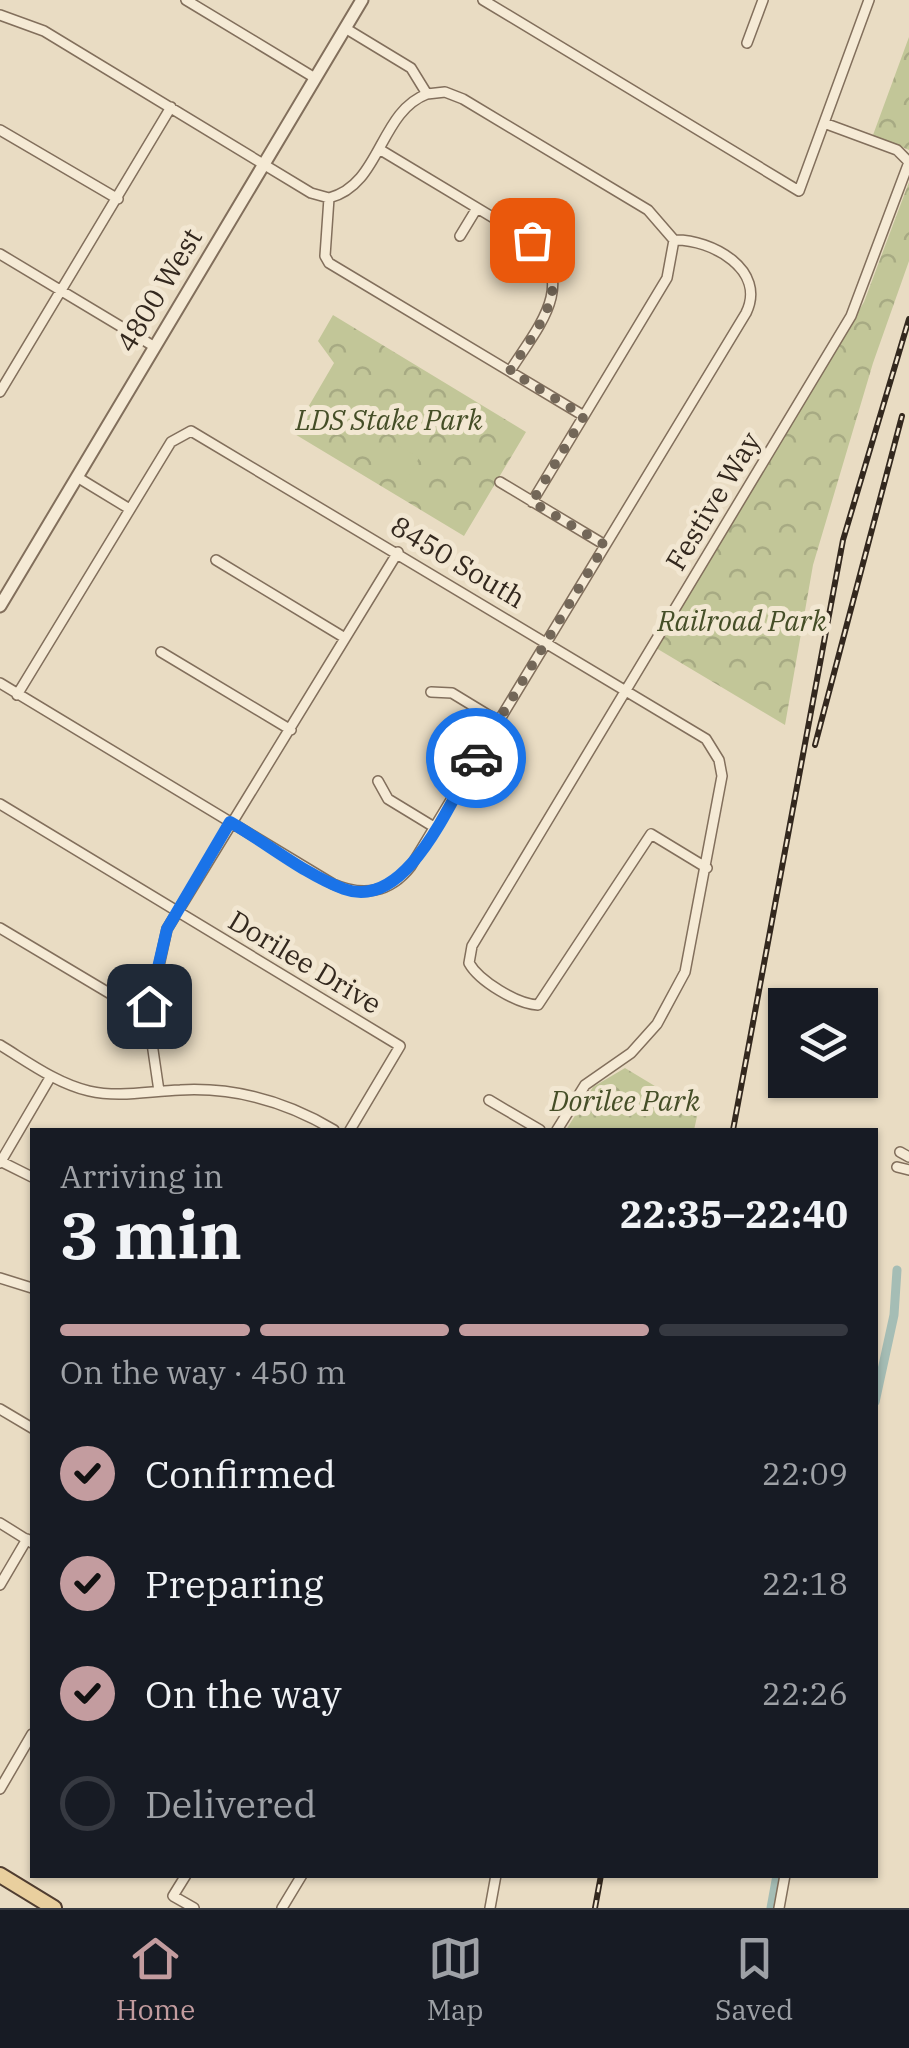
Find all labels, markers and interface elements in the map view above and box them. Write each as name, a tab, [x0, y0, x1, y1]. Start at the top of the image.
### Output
pin	[490, 198, 575, 283]
icon: bag	[505, 213, 560, 268]
street label: 4800 West	[107, 221, 210, 358]
park label: LDS Stake Park	[294, 401, 483, 438]
street label: Festive Way	[657, 425, 768, 577]
street label: 8450 South	[384, 507, 532, 616]
park label: Railroad Park	[656, 602, 827, 639]
courier	[426, 708, 526, 808]
icon: car	[449, 731, 504, 786]
street label: Dorilee Drive	[222, 901, 389, 1022]
pin	[107, 964, 192, 1049]
icon: home	[122, 979, 177, 1034]
map controls	[768, 988, 878, 1098]
button: layers	[768, 988, 878, 1098]
park label: Dorilee Park	[549, 1082, 700, 1119]
text: Arriving in	[60, 1155, 223, 1197]
text: 22:35–22:40	[620, 1189, 848, 1238]
text: 3 min	[60, 1192, 242, 1277]
text: On the way · 450 m	[60, 1351, 346, 1393]
icon: check	[60, 1446, 115, 1501]
text: Confirmed	[145, 1449, 336, 1498]
text: 22:09	[762, 1452, 848, 1494]
icon: check	[60, 1556, 115, 1611]
text: Preparing	[145, 1559, 324, 1608]
text: 22:18	[762, 1562, 848, 1604]
icon: check	[60, 1666, 115, 1721]
text: On the way	[145, 1669, 342, 1718]
text: 22:26	[762, 1672, 848, 1714]
text: Delivered	[145, 1779, 317, 1828]
tab: Home	[116, 1931, 195, 2028]
tab: Map	[427, 1931, 484, 2028]
tab: Saved	[715, 1931, 793, 2028]

